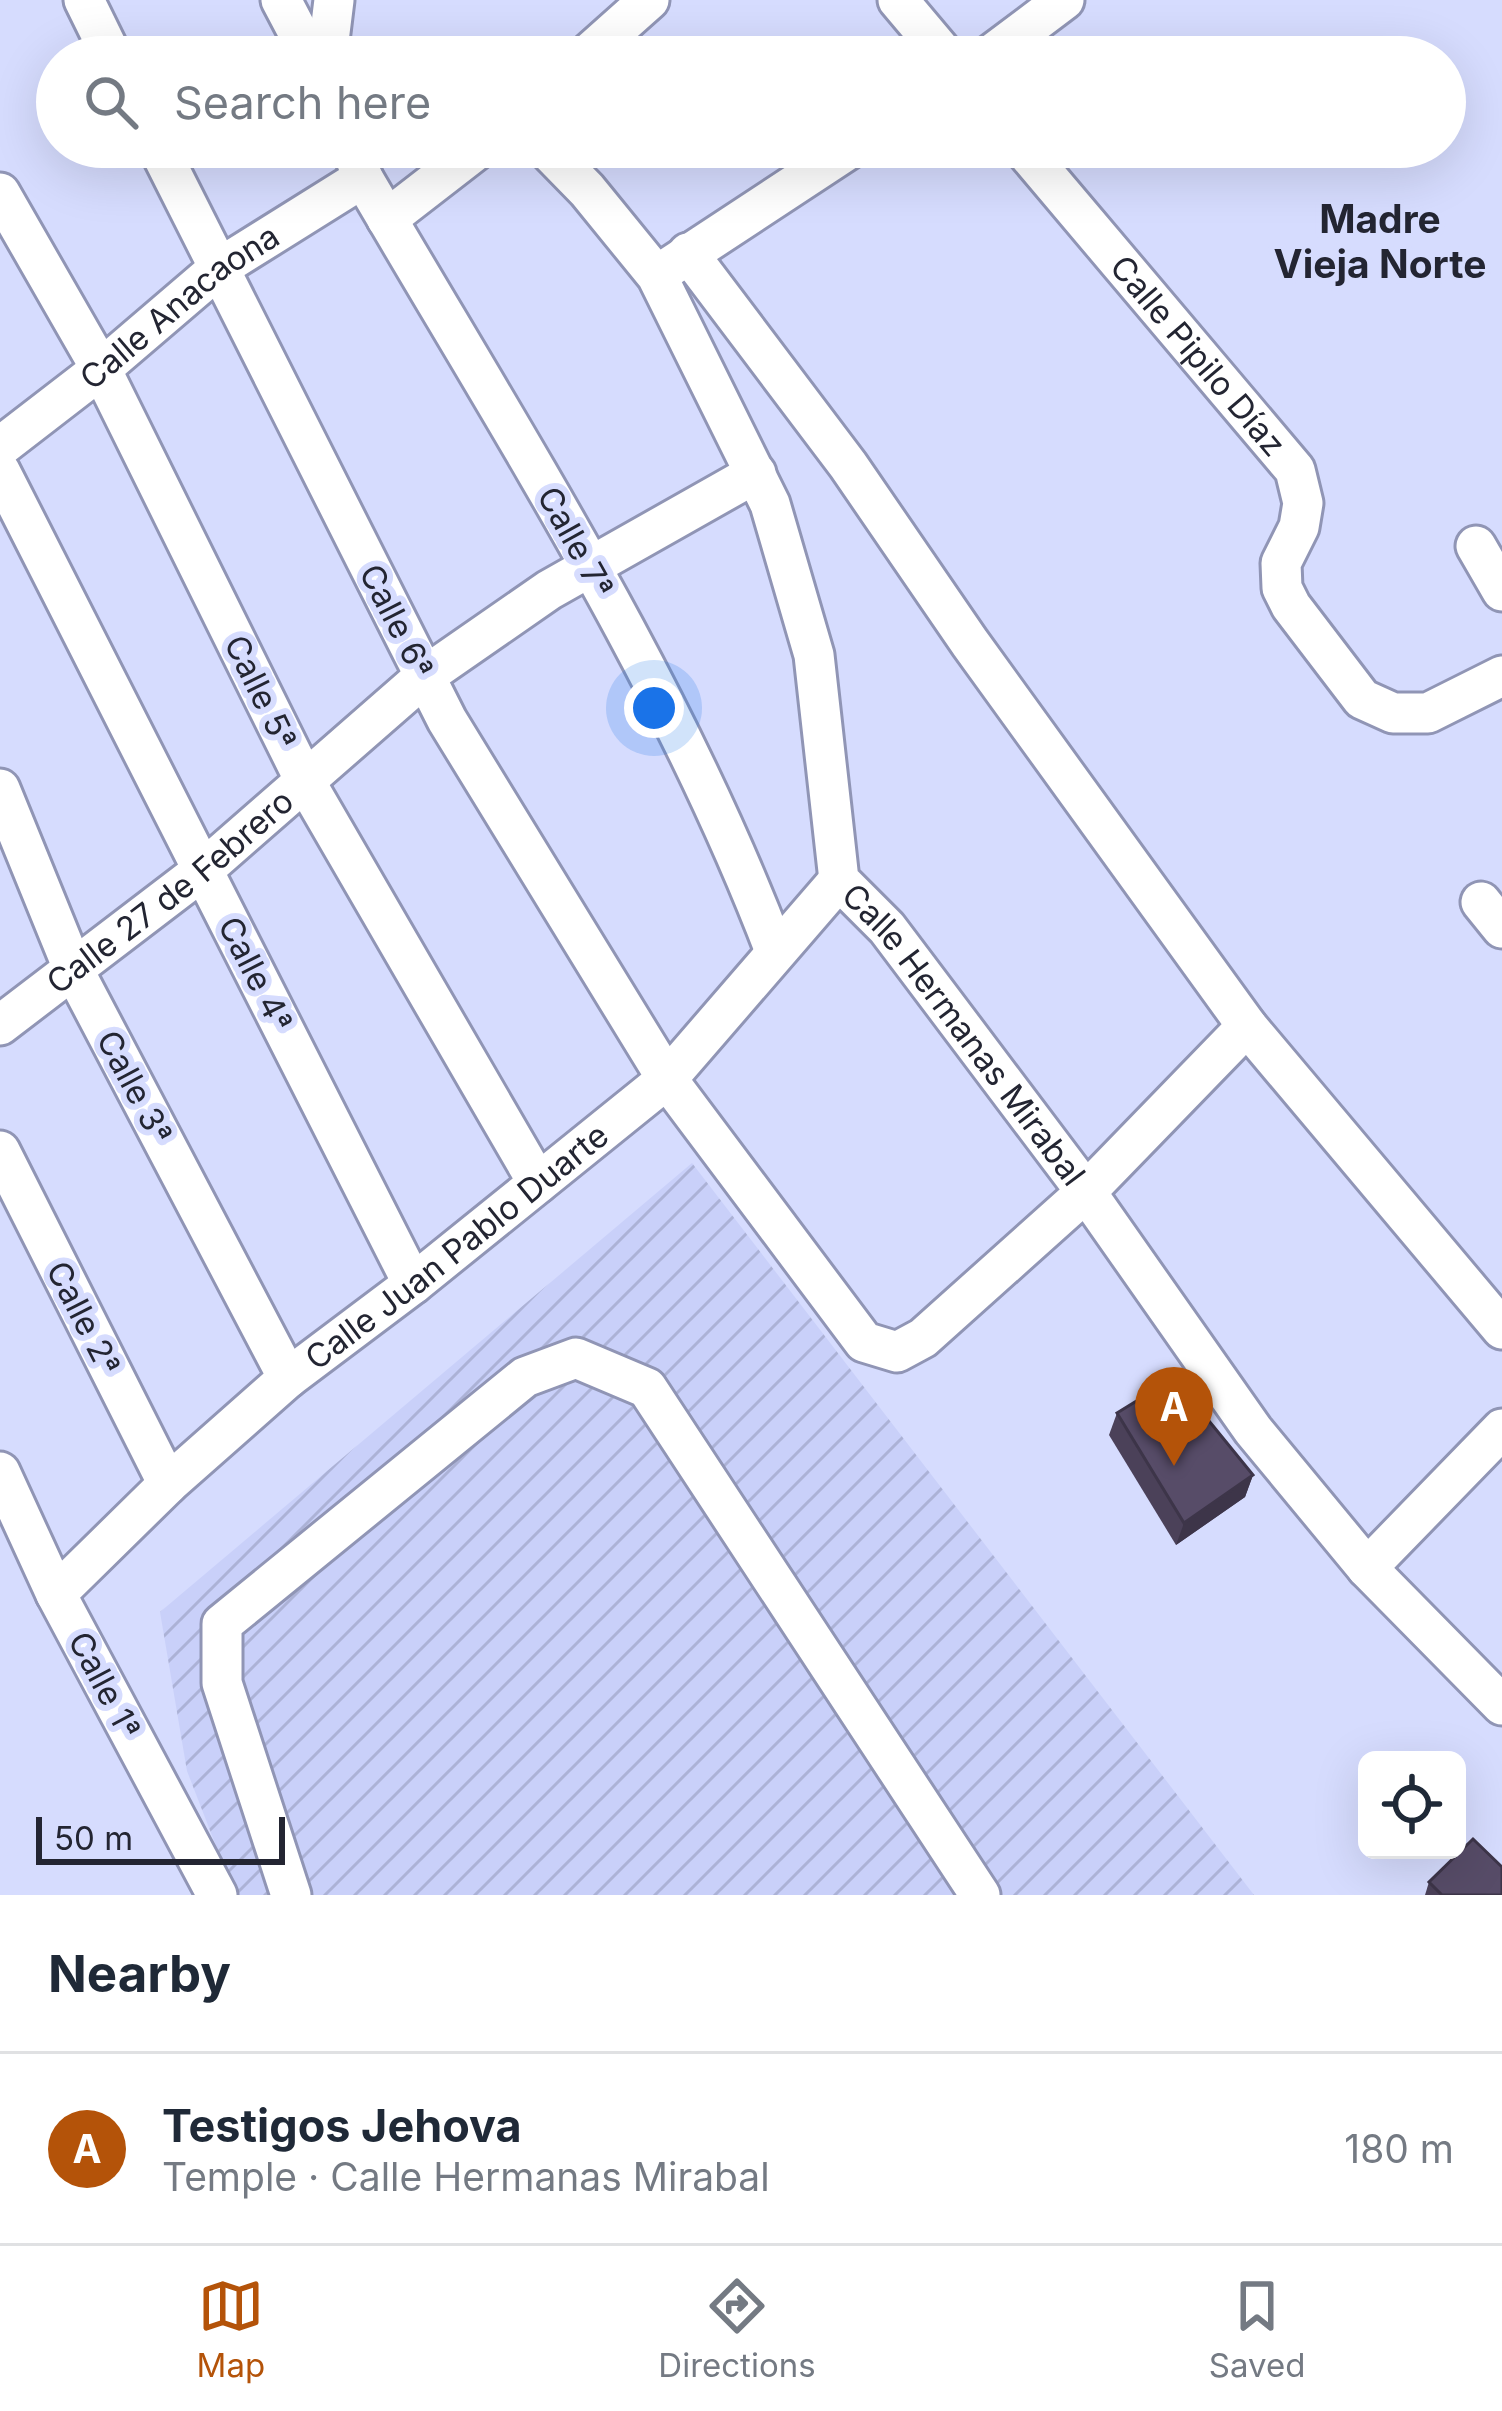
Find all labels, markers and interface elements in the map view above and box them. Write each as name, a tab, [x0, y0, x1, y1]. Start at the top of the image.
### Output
search box	[36, 36, 1466, 168]
icon: search	[78, 69, 144, 135]
text: Search here	[174, 75, 431, 130]
district label: Madre Vieja Norte	[1274, 195, 1486, 287]
street label: Calle Anacaona	[72, 216, 286, 398]
street label: Calle Pipilo Díaz	[1102, 247, 1294, 464]
street label: Calle 7ª	[529, 480, 623, 604]
street label: Calle 6ª	[351, 557, 443, 685]
street label: Calle 5ª	[216, 628, 306, 756]
your location	[624, 678, 684, 738]
street label: Calle 27 de Febrero	[39, 781, 301, 1002]
street label: Calle Hermanas Mirabal	[834, 875, 1094, 1193]
street label: Calle 4ª	[210, 910, 302, 1038]
street label: Calle 3ª	[89, 1024, 181, 1150]
street label: Calle Juan Pablo Duarte	[297, 1115, 616, 1378]
street label: Calle 2ª	[38, 1255, 130, 1381]
pin: A	[1135, 1367, 1213, 1466]
street label: Calle 1ª	[60, 1625, 150, 1745]
map controls	[1358, 1751, 1466, 1859]
button: locate	[1358, 1751, 1466, 1859]
scale bar	[36, 1811, 285, 1864]
text: 50 m	[54, 1818, 133, 1858]
text: Nearby	[48, 1943, 231, 2004]
text: Testigos Jehova	[162, 2098, 522, 2153]
text: A	[72, 2125, 102, 2172]
text: 180 m	[1344, 2125, 1454, 2172]
text: Temple · Calle Hermanas Mirabal	[162, 2153, 770, 2200]
tab: Map	[197, 2273, 265, 2385]
tab: Directions	[658, 2273, 816, 2385]
tab: Saved	[1209, 2273, 1305, 2385]

